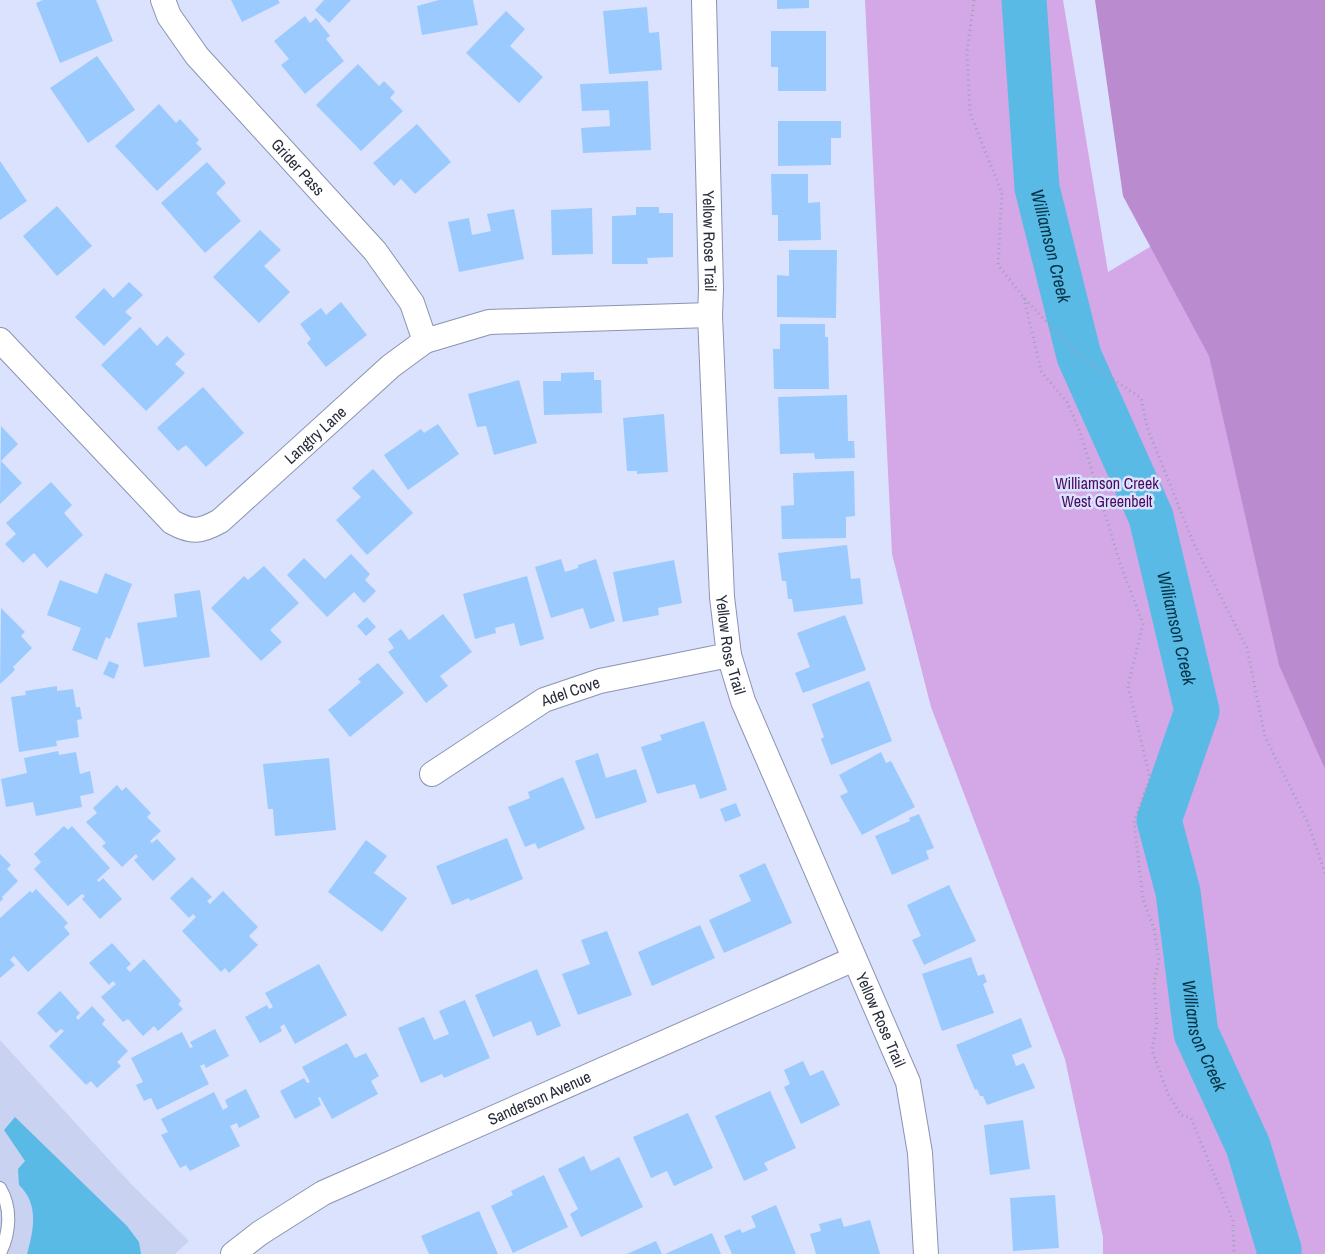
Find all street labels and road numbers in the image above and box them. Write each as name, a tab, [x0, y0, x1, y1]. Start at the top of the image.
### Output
street label: Grider Pass	[266, 134, 330, 200]
street label: Yellow Rose Trail	[698, 190, 722, 292]
street label: Langtry Lane	[279, 401, 351, 469]
street label: Yellow Rose Trail	[711, 594, 751, 697]
street label: Adel Cove	[537, 671, 603, 712]
street label: Yellow Rose Trail	[851, 969, 911, 1070]
street label: Sanderson Avenue	[484, 1065, 594, 1130]

